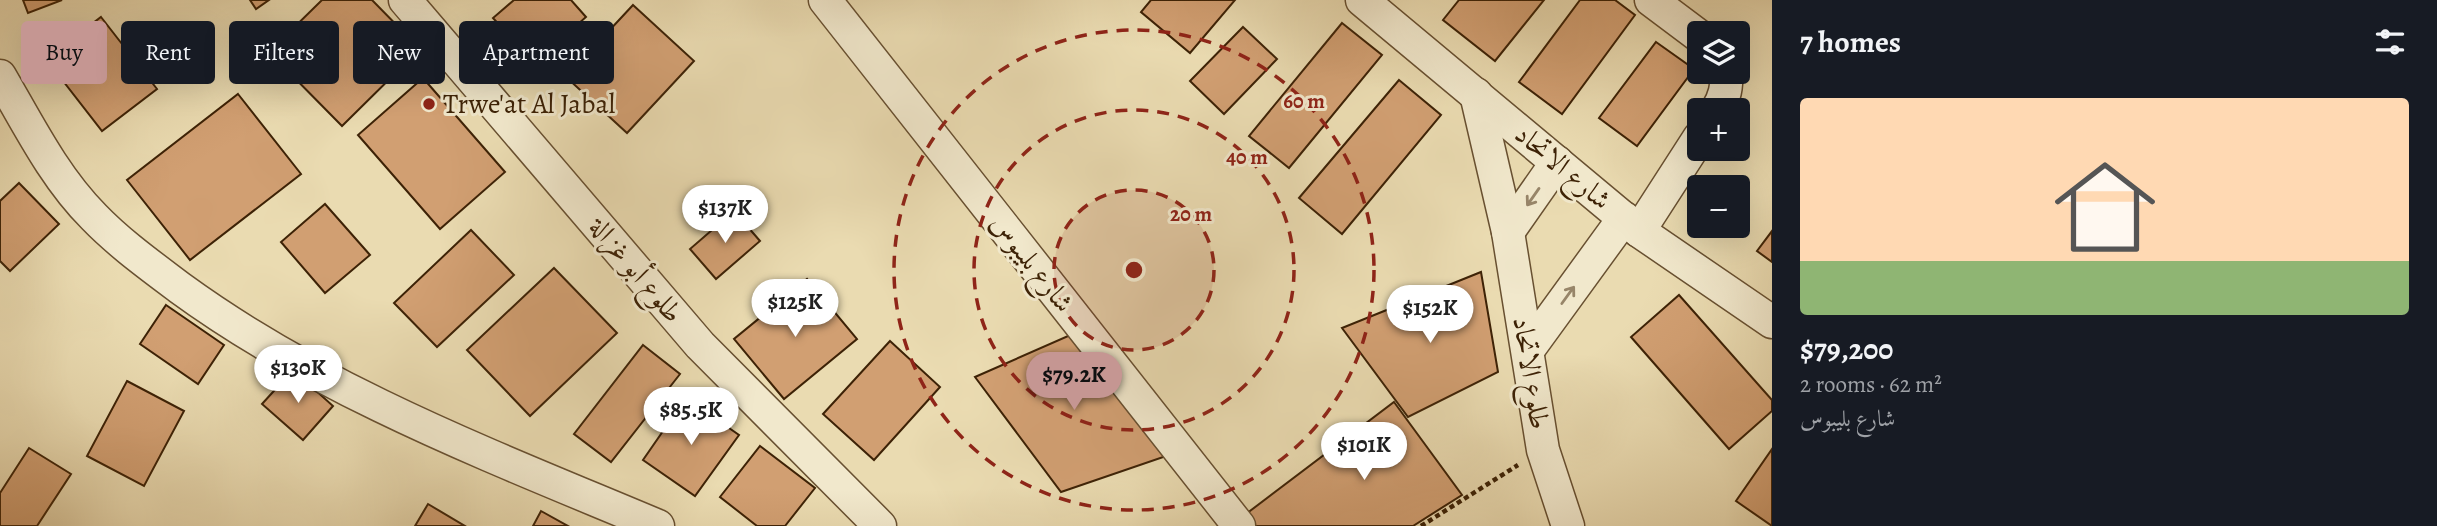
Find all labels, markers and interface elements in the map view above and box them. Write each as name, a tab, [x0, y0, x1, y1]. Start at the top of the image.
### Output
chip: Buy	[21, 21, 107, 84]
chip: Rent	[121, 21, 215, 84]
chip: Filters	[229, 21, 339, 84]
chip: New	[353, 21, 445, 84]
chip: Apartment	[459, 21, 614, 84]
map controls	[1687, 21, 1750, 238]
button: layers	[1687, 21, 1750, 84]
text: 7 homes	[1800, 22, 1901, 62]
icon: filters	[2371, 23, 2409, 61]
place label: Trwe'at Al Jabal	[443, 85, 616, 123]
text: 60 m	[1283, 87, 1325, 115]
marker: Trwe'at Al Jabal	[421, 96, 437, 112]
button: +	[1687, 98, 1750, 161]
street label: شارع الاتحاد	[1504, 115, 1619, 222]
text: 40 m	[1226, 143, 1268, 171]
icon: home	[2042, 144, 2168, 270]
button: −	[1687, 175, 1750, 238]
pin: $137K	[676, 186, 774, 245]
one-way arrow	[1525, 187, 1540, 206]
text: $137K	[698, 192, 752, 223]
text: 20 m	[1170, 200, 1212, 228]
street label: شارع بليبوس	[978, 206, 1083, 323]
street label: طلوع أبو غزالة	[576, 207, 692, 334]
centre of rings	[1122, 258, 1146, 282]
pin: $125K	[746, 280, 844, 339]
text: $125K	[768, 286, 823, 317]
pin: $152K	[1381, 286, 1479, 345]
one-way arrow	[1561, 286, 1575, 305]
text: $152K	[1403, 292, 1458, 323]
street label: طلوع الاتحاد	[1499, 314, 1559, 433]
text: $79,200	[1800, 329, 1893, 369]
pin: $130K	[249, 346, 347, 405]
text: $130K	[270, 352, 326, 383]
pin: $79.2K	[1017, 352, 1131, 412]
text: $79.2K	[1042, 359, 1106, 390]
text: 2 rooms · 62 m²	[1800, 369, 1942, 400]
pin: $85.5K	[634, 388, 748, 447]
text: $85.5K	[660, 394, 722, 425]
text: شارع بليبوس	[1800, 403, 1895, 434]
pin: $101K	[1315, 422, 1413, 482]
text: $101K	[1337, 429, 1391, 460]

